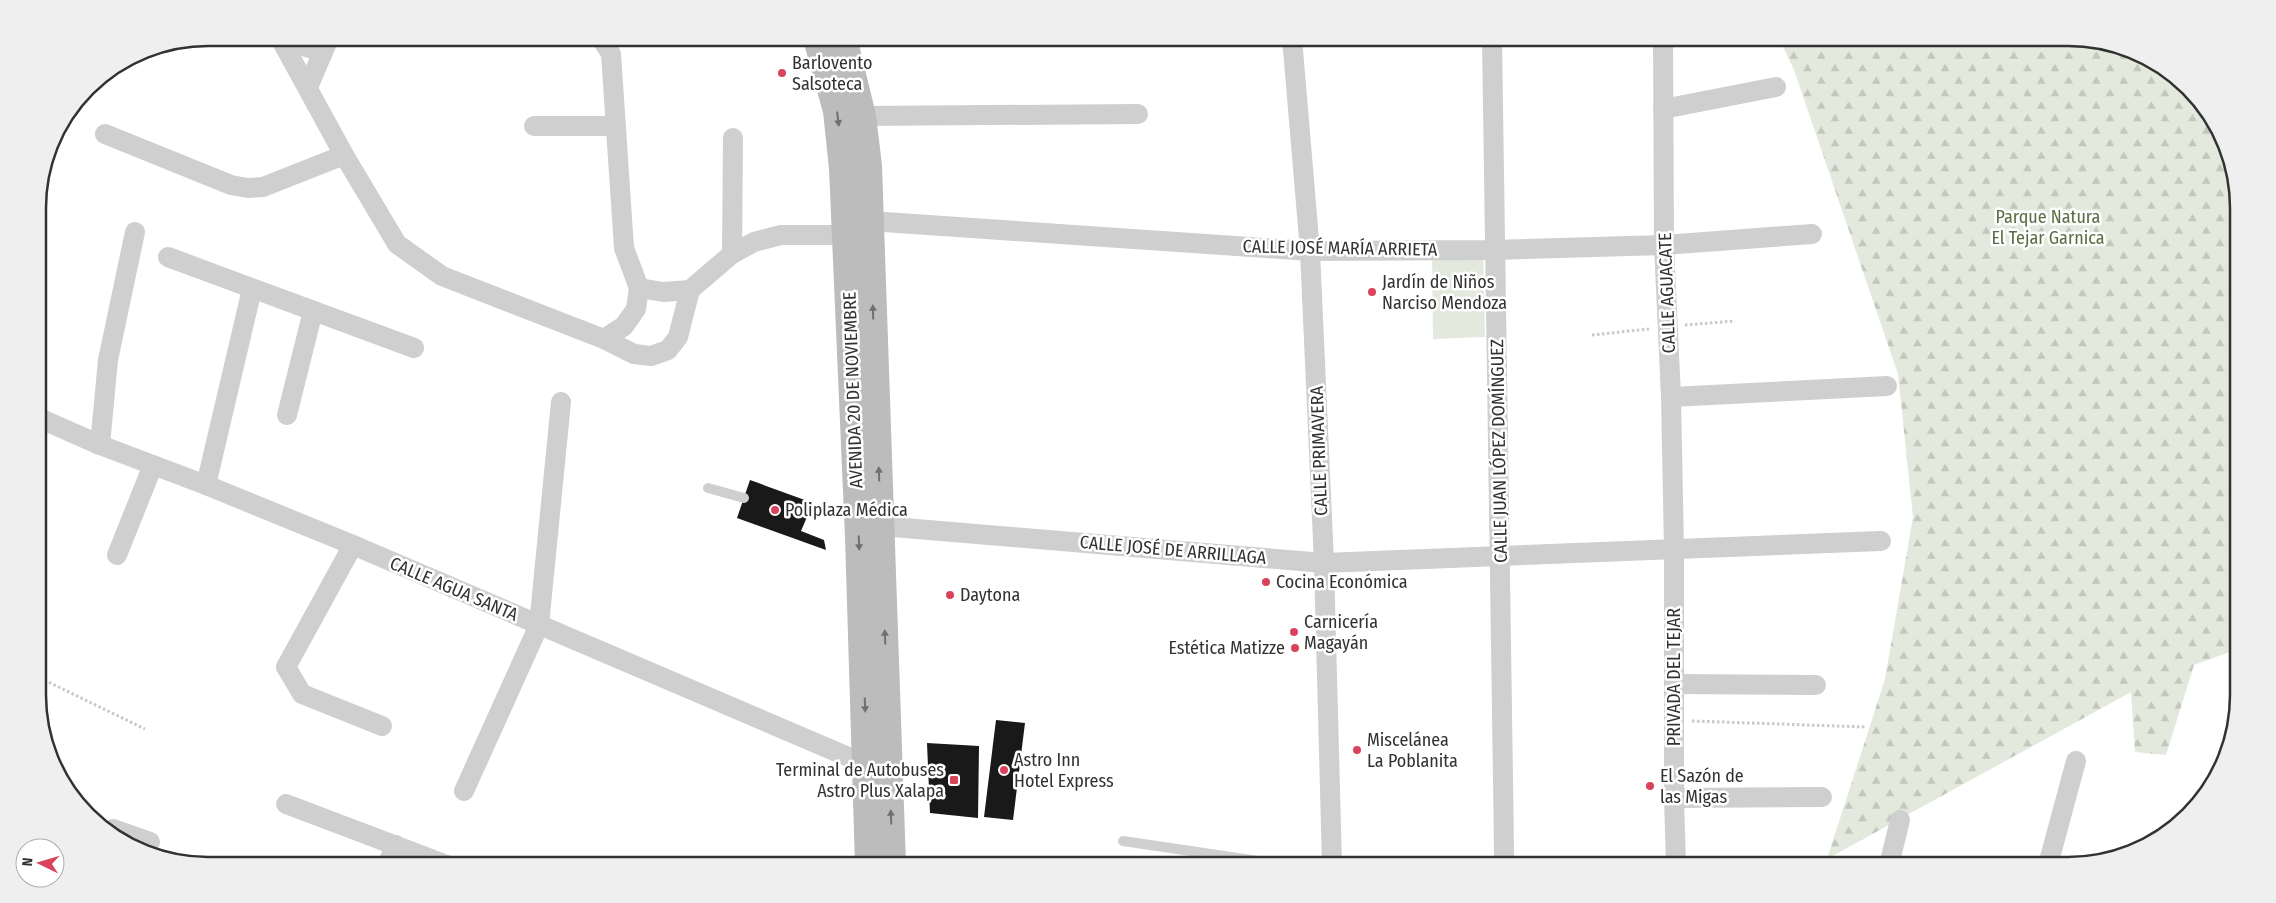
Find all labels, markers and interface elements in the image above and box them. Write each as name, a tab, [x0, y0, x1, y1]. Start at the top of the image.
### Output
place label: Barlovento Salsoteca	[792, 52, 872, 95]
marker: Barlovento Salsoteca	[776, 67, 788, 79]
one-way arrow	[834, 111, 842, 127]
park label: Parque Natura El Tejar Garnica	[1991, 206, 2105, 249]
street label: CALLE AGUACATE	[1654, 232, 1680, 354]
street label: CALLE JOSÉ MARÍA ARRIETA	[1242, 234, 1438, 261]
place label: Jardín de Niños Narciso Mendoza	[1382, 271, 1507, 314]
marker: Jardín de Niños Narciso Mendoza	[1366, 286, 1378, 298]
street label: AVENIDA 20 DE NOVIEMBRE	[839, 291, 867, 489]
one-way arrow	[868, 304, 876, 320]
street label: CALLE JUAN LÓPEZ DOMÍNGUEZ	[1485, 339, 1512, 563]
street label: CALLE PRIMAVERA	[1306, 385, 1332, 516]
one-way arrow	[875, 466, 883, 482]
place label: Poliplaza Médica	[785, 499, 908, 521]
marker: Poliplaza Médica	[769, 504, 781, 516]
street label: CALLE JOSÉ DE ARRILLAGA	[1079, 530, 1268, 569]
one-way arrow	[855, 535, 863, 551]
street label: CALLE AGUA SANTA	[387, 552, 522, 626]
place label: Cocina Económica	[1276, 571, 1408, 593]
marker: Cocina Económica	[1260, 576, 1272, 588]
place label: Daytona	[960, 584, 1020, 606]
marker: Daytona	[944, 589, 956, 601]
street label: PRIVADA DEL TEJAR	[1663, 608, 1685, 746]
place label: Carnicería Magayán	[1304, 611, 1378, 654]
marker: Carnicería Magayán	[1288, 626, 1300, 638]
one-way arrow	[880, 628, 888, 644]
place label: Estética Matizze	[1168, 637, 1285, 659]
marker: Estética Matizze	[1289, 642, 1301, 654]
one-way arrow	[861, 698, 869, 714]
place label: Miscelánea La Poblanita	[1367, 729, 1458, 772]
marker: Miscelánea La Poblanita	[1351, 744, 1363, 756]
place label: Astro Inn Hotel Express	[1014, 749, 1114, 792]
place label: Terminal de Autobuses Astro Plus Xalapa	[776, 759, 944, 802]
marker: Astro Inn Hotel Express	[998, 764, 1010, 776]
place label: El Sazón de las Migas	[1660, 765, 1744, 808]
marker: Terminal de Autobuses Astro Plus Xalapa	[948, 774, 960, 786]
marker: El Sazón de las Migas	[1644, 780, 1656, 792]
one-way arrow	[886, 808, 894, 824]
north arrow	[15, 838, 65, 888]
text: N	[19, 857, 36, 867]

